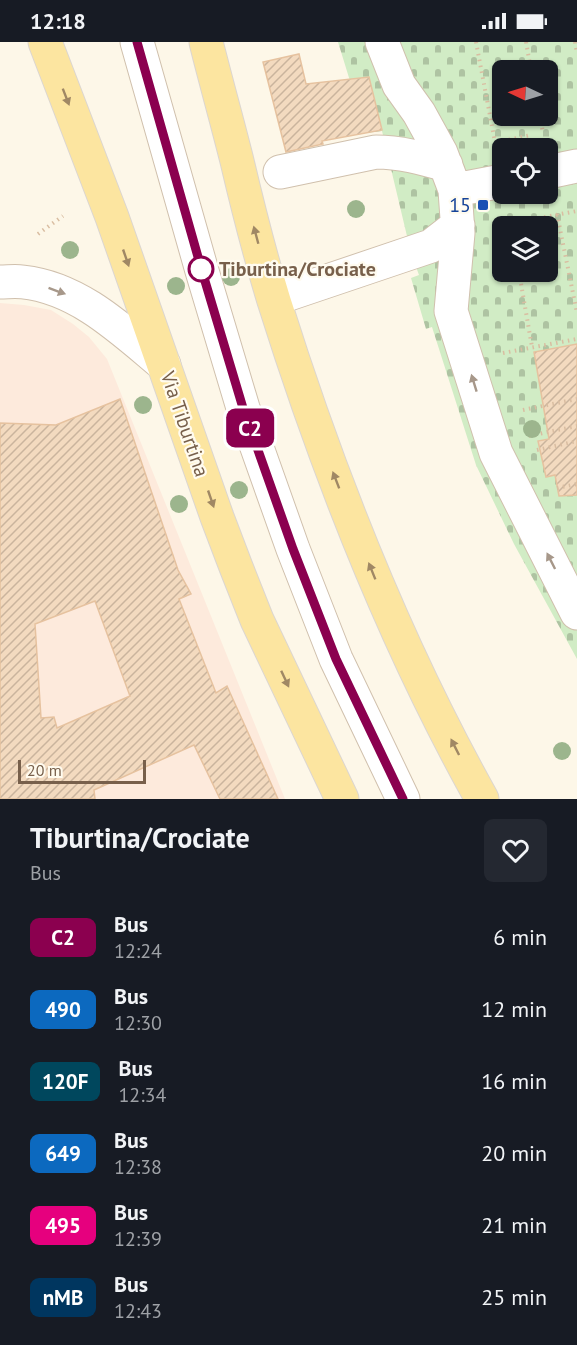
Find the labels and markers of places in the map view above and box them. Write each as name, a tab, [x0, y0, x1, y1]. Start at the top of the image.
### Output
place label: 15	[449, 192, 471, 218]
marker: 15	[476, 198, 490, 212]
marker: Tiburtina/Crociate	[188, 256, 214, 282]
place label: Tiburtina/Crociate	[219, 256, 376, 282]

